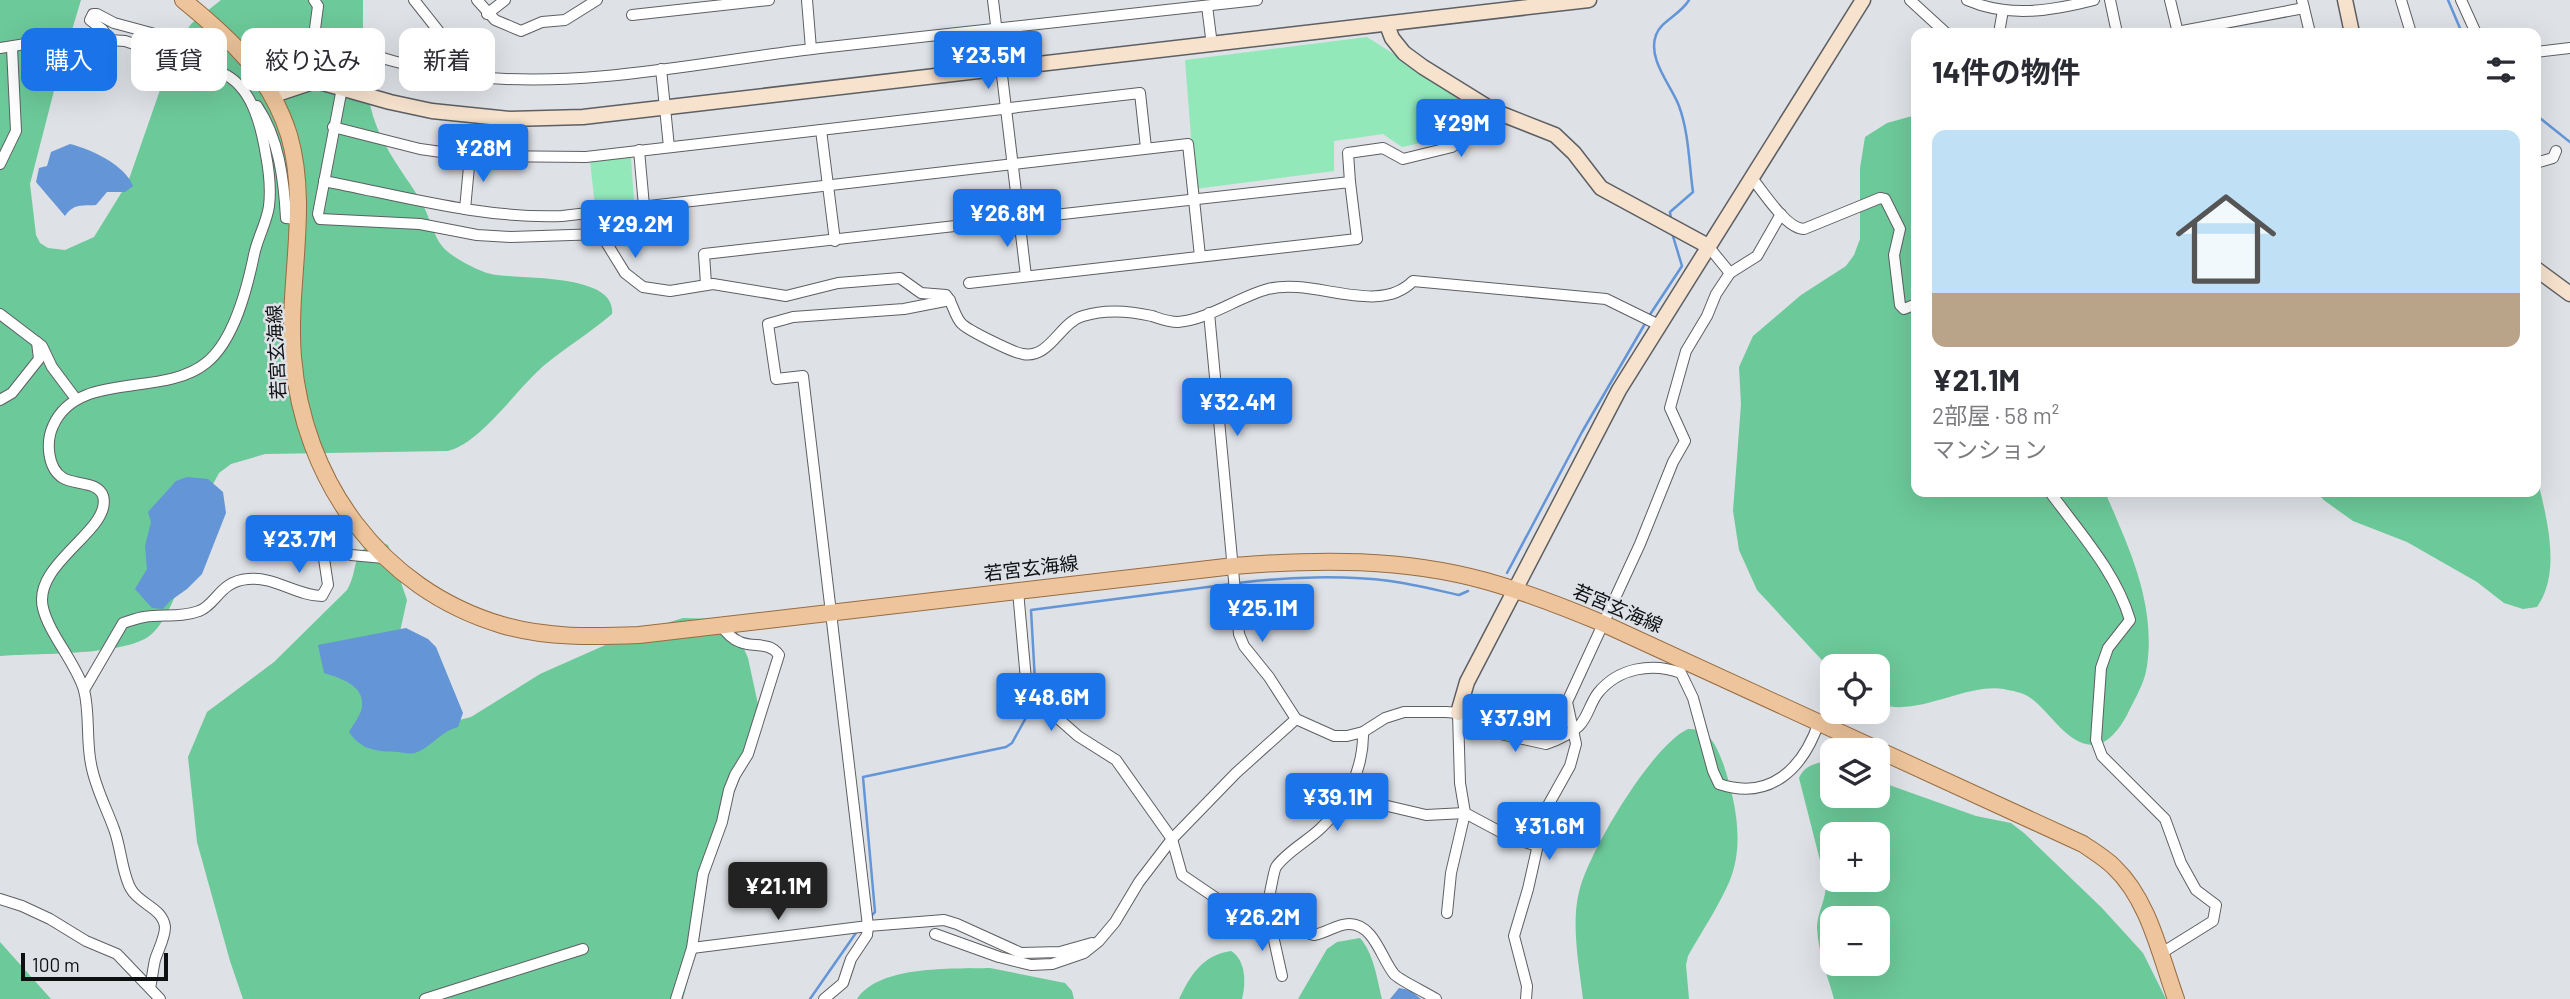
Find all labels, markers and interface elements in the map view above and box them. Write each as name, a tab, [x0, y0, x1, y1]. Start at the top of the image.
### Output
chip: 購入	[21, 28, 117, 91]
chip: 賃貸	[131, 28, 227, 91]
chip: 絞り込み	[241, 28, 385, 91]
chip: 新着	[399, 28, 495, 91]
pin: ¥23.5M	[931, 32, 1045, 91]
text: ¥23.5M	[950, 40, 1026, 68]
icon: filters	[2482, 51, 2520, 89]
text: 14件の物件	[1932, 53, 2081, 89]
pin: ¥29M	[1420, 100, 1502, 159]
text: ¥29M	[1432, 108, 1490, 136]
pin: ¥28M	[442, 124, 524, 184]
text: ¥28M	[454, 133, 512, 161]
icon: home	[2163, 176, 2289, 302]
pin: ¥26.8M	[950, 190, 1064, 249]
text: ¥26.8M	[969, 198, 1045, 226]
pin: ¥29.2M	[578, 201, 692, 260]
text: ¥29.2M	[597, 209, 673, 237]
street label: 若宮玄海線	[262, 304, 289, 400]
text: ¥21.1M	[1932, 361, 2020, 397]
pin: ¥32.4M	[1180, 378, 1294, 438]
text: ¥32.4M	[1198, 387, 1276, 415]
text: 2部屋 · 58 m²	[1932, 401, 2059, 429]
text: マンション	[1932, 435, 2047, 463]
pin: ¥23.7M	[242, 516, 356, 575]
text: ¥23.7M	[262, 524, 336, 552]
street label: 若宮玄海線	[982, 550, 1079, 585]
street label: 若宮玄海線	[1570, 578, 1666, 637]
pin: ¥25.1M	[1205, 584, 1319, 644]
text: ¥25.1M	[1226, 593, 1298, 621]
map controls	[1820, 654, 1890, 976]
button: locate	[1820, 654, 1890, 724]
pin: ¥48.6M	[994, 674, 1108, 733]
text: ¥48.6M	[1012, 682, 1090, 710]
pin: ¥37.9M	[1458, 694, 1572, 754]
text: ¥37.9M	[1479, 703, 1551, 731]
button: layers	[1820, 738, 1890, 808]
pin: ¥39.1M	[1280, 774, 1394, 833]
text: ¥39.1M	[1301, 782, 1373, 810]
pin: ¥31.6M	[1492, 802, 1606, 862]
text: ¥31.6M	[1513, 811, 1585, 839]
button: +	[1820, 822, 1890, 892]
pin: ¥21.1M	[721, 862, 835, 922]
text: ¥21.1M	[744, 871, 812, 899]
pin: ¥26.2M	[1205, 894, 1319, 953]
text: ¥26.2M	[1224, 902, 1300, 930]
button: −	[1820, 906, 1890, 976]
scale bar	[21, 950, 168, 982]
text: 100 m	[32, 953, 80, 976]

